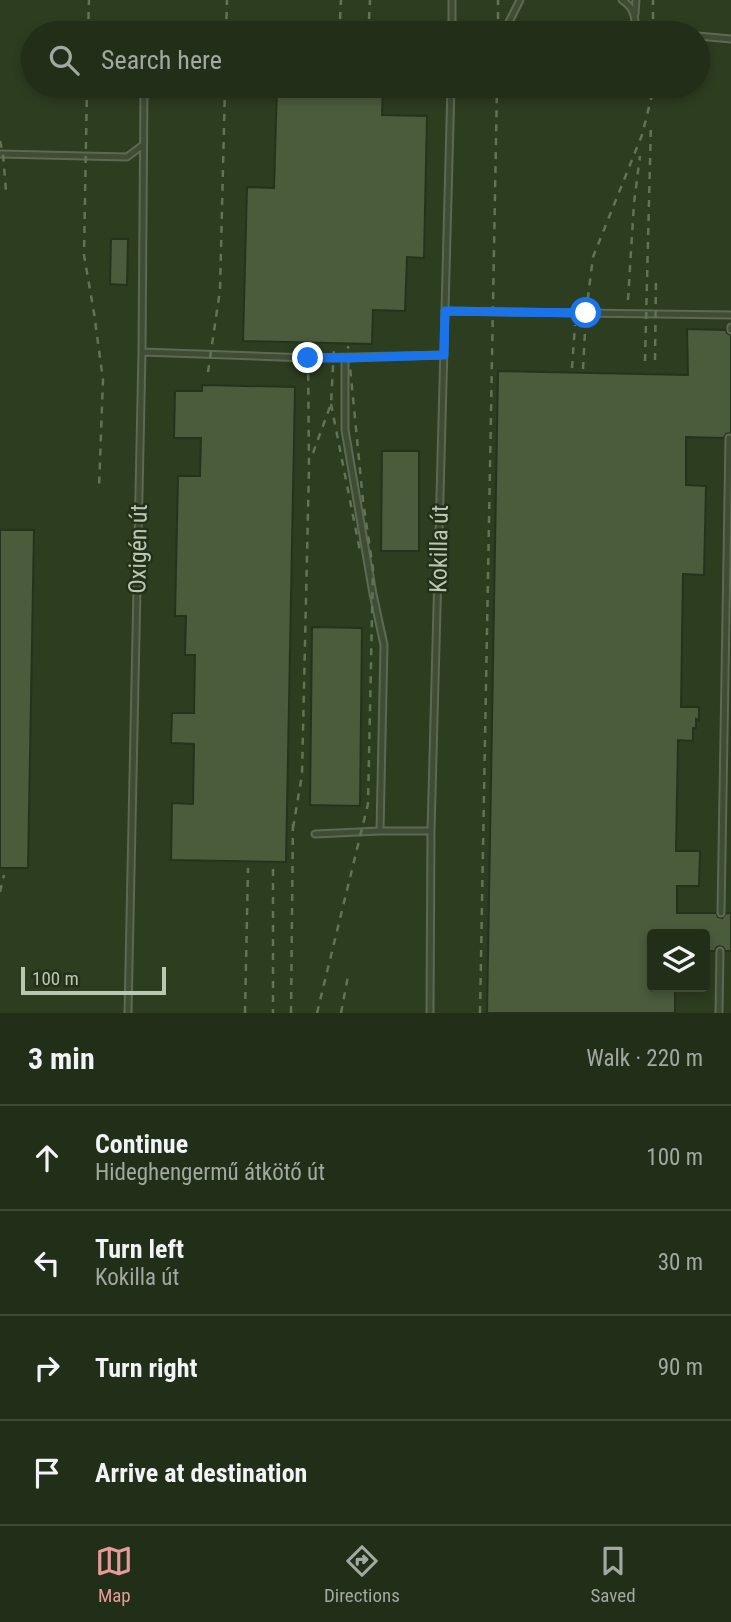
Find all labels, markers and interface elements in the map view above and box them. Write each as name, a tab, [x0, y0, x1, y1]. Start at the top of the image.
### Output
search box	[21, 21, 710, 98]
icon: search	[45, 41, 83, 79]
text: Search here	[101, 45, 222, 75]
route start	[570, 297, 601, 328]
route end	[292, 342, 323, 373]
street label: Oxigén út	[123, 504, 153, 594]
street label: Kokilla út	[424, 505, 454, 593]
map controls	[647, 929, 710, 992]
button: layers	[647, 929, 710, 992]
scale bar	[21, 964, 166, 996]
text: 100 m	[32, 967, 79, 990]
text: 3 min	[28, 1041, 95, 1076]
text: Walk · 220 m	[586, 1045, 703, 1072]
text: Continue	[95, 1129, 188, 1159]
icon: ahead	[28, 1139, 66, 1177]
text: 100 m	[646, 1144, 703, 1171]
text: Hideghengermű átkötő út	[95, 1159, 325, 1186]
text: Turn left	[95, 1234, 184, 1264]
icon: left	[28, 1244, 66, 1282]
text: 30 m	[658, 1249, 703, 1276]
text: Kokilla út	[95, 1264, 179, 1291]
icon: right	[28, 1349, 66, 1387]
text: Turn right	[95, 1353, 197, 1383]
text: 90 m	[658, 1354, 703, 1381]
icon: arrive	[28, 1454, 66, 1492]
text: Arrive at destination	[95, 1458, 307, 1488]
tab: Map	[95, 1542, 133, 1607]
tab: Directions	[324, 1542, 400, 1607]
tab: Saved	[590, 1542, 636, 1607]

